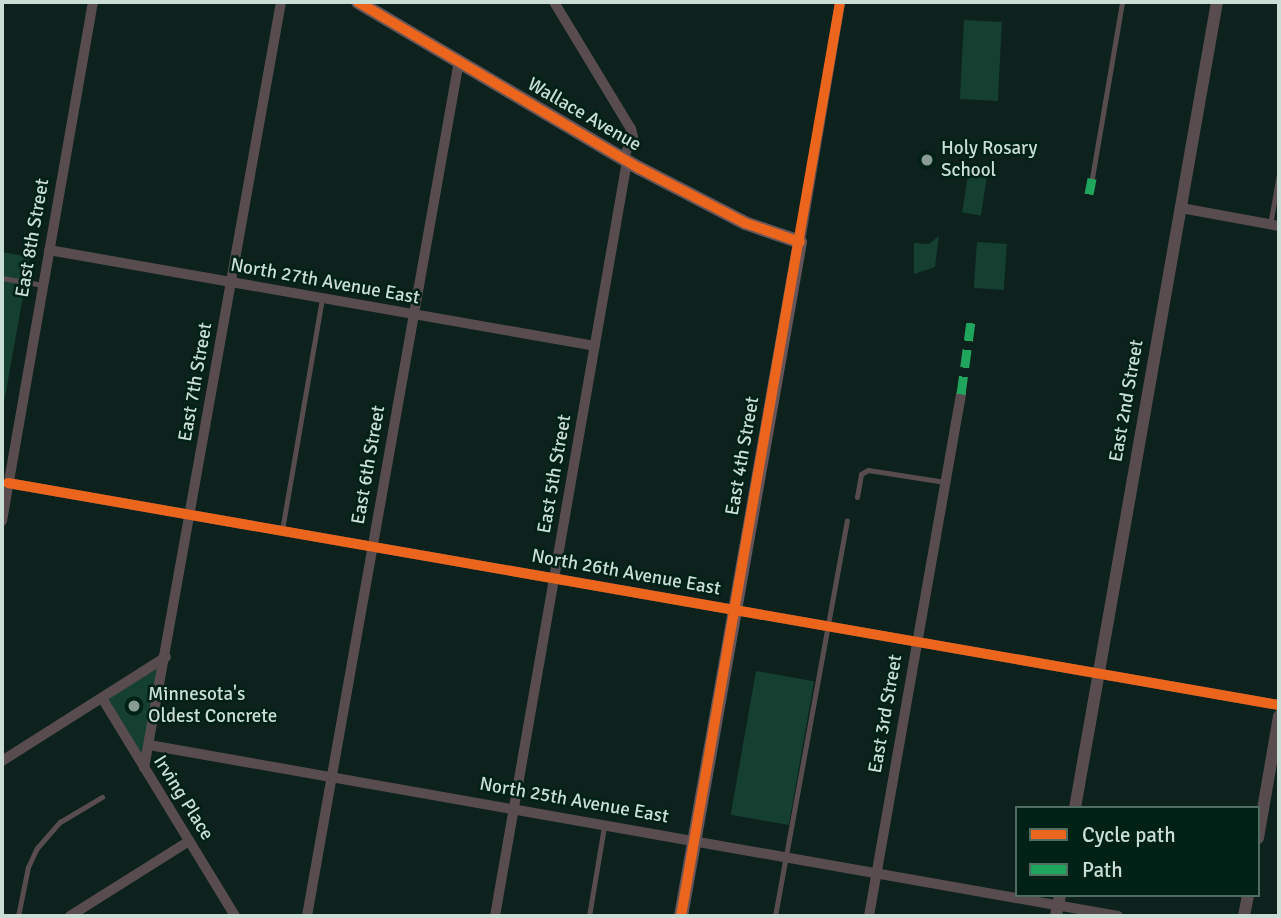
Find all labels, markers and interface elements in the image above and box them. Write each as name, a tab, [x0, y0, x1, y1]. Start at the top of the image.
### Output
street label: Wallace Avenue	[523, 73, 645, 157]
place label: Holy Rosary School	[941, 138, 1037, 182]
marker: Holy Rosary School	[919, 152, 935, 168]
street label: East 8th Street	[11, 177, 55, 299]
street label: North 27th Avenue East	[229, 254, 421, 310]
street label: East 7th Street	[174, 321, 218, 443]
street label: East 2nd Street	[1105, 338, 1149, 464]
street label: East 4th Street	[721, 395, 765, 517]
street label: East 6th Street	[347, 404, 391, 526]
street label: East 5th Street	[533, 413, 577, 535]
street label: North 26th Avenue East	[530, 545, 722, 601]
street label: East 3rd Street	[864, 653, 908, 775]
place label: Minnesota's Oldest Concrete	[148, 684, 277, 728]
marker: Minnesota's Oldest Concrete	[126, 698, 142, 714]
street label: Irving Place	[148, 751, 218, 845]
street label: North 25th Avenue East	[478, 773, 670, 829]
legend	[1015, 806, 1260, 897]
text: Cycle path	[1082, 822, 1176, 848]
text: Path	[1082, 857, 1123, 883]

